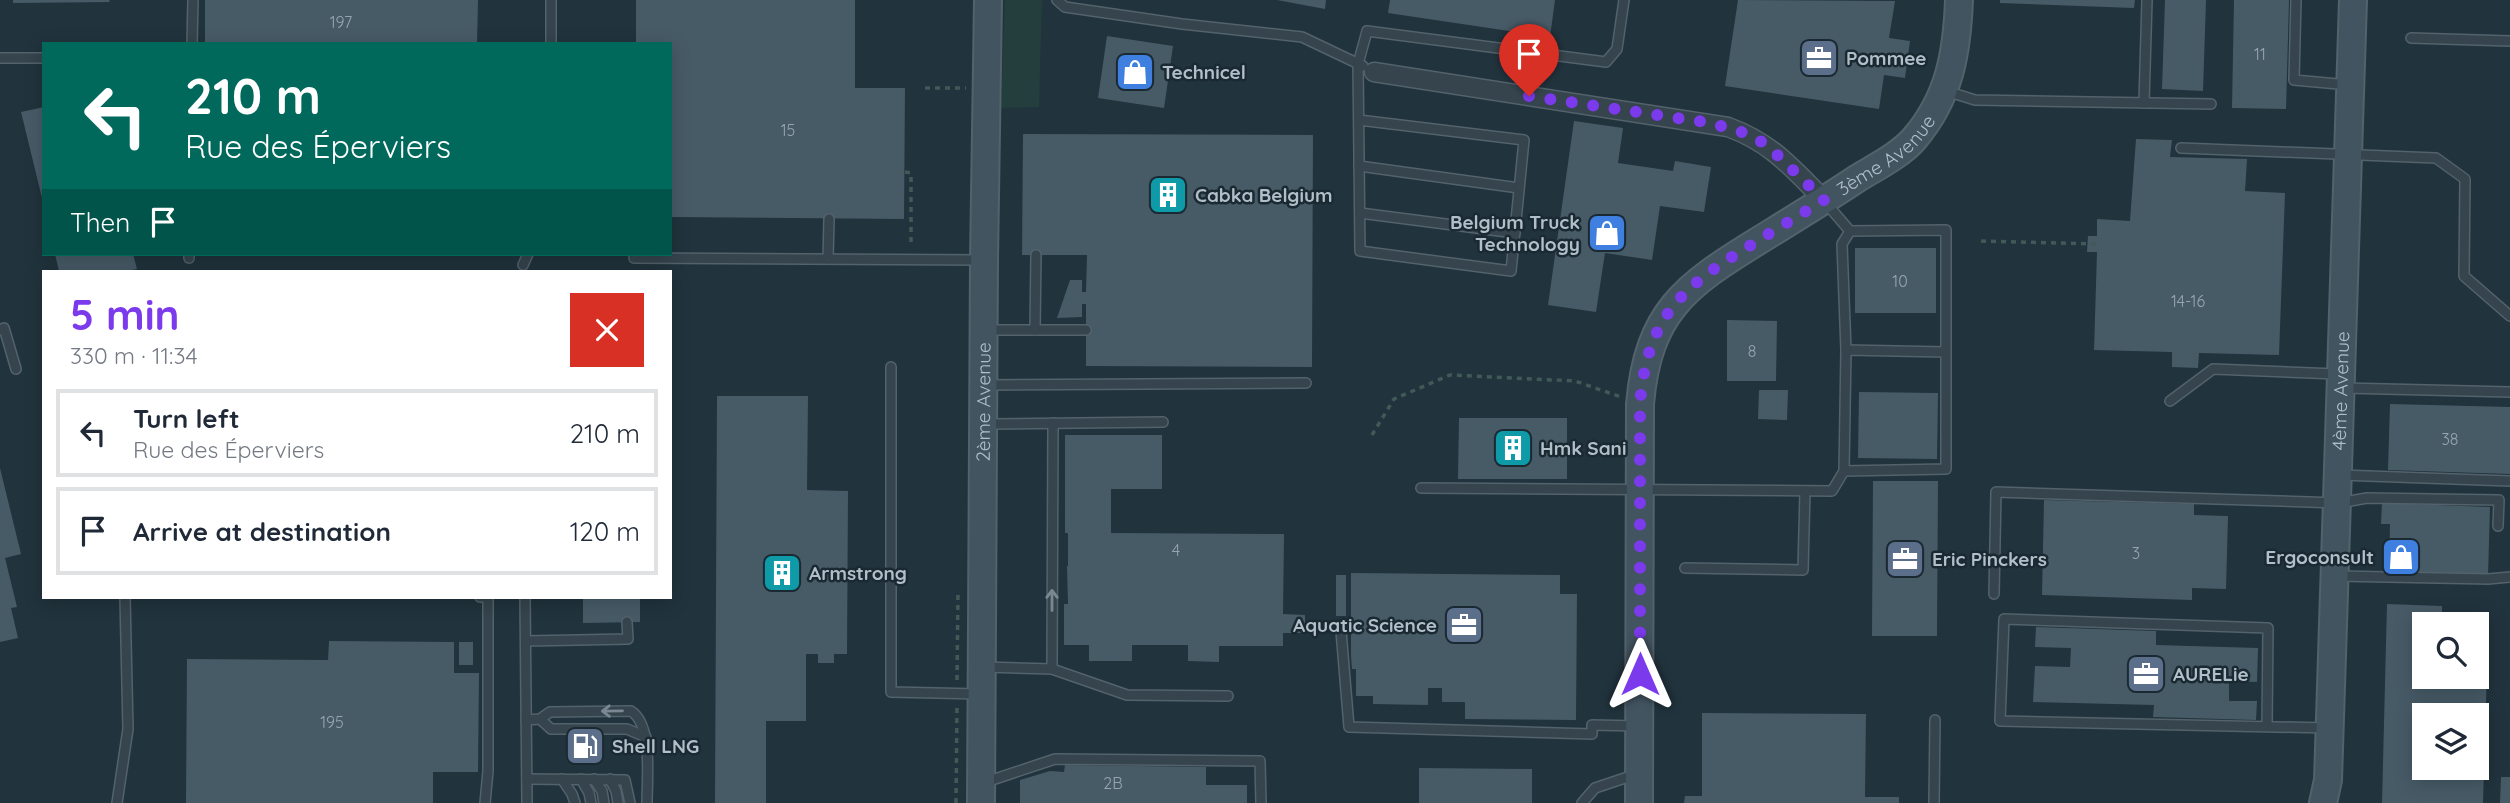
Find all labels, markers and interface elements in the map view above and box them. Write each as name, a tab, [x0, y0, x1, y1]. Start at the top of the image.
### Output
house number: 197	[330, 12, 352, 32]
pin	[1499, 24, 1559, 96]
icon: arrive	[1510, 35, 1548, 73]
office icon: Pommee	[1798, 37, 1840, 79]
house number: 11	[2254, 44, 2266, 64]
place label: Pommee	[1846, 46, 1927, 70]
shop icon: Technicel	[1114, 51, 1156, 93]
place label: Technicel	[1162, 60, 1246, 84]
text: 210 m	[185, 65, 321, 126]
icon: left	[70, 70, 161, 161]
street label: 3ème Avenue	[1832, 110, 1940, 201]
house number: 15	[781, 120, 795, 140]
text: Rue des Éperviers	[185, 126, 451, 166]
building icon: Cabka Belgium	[1147, 174, 1189, 216]
place label: Cabka Belgium	[1195, 183, 1333, 207]
icon: arrive	[144, 203, 182, 241]
text: Then	[70, 206, 130, 239]
place label: Belgium Truck Technology	[1450, 210, 1580, 256]
shop icon: Belgium Truck Technology	[1586, 212, 1628, 254]
house number: 10	[1892, 271, 1908, 291]
text: 5 min	[70, 288, 180, 341]
house number: 14-16	[2171, 291, 2205, 311]
button: close	[570, 293, 644, 367]
street label: 4ème Avenue	[2327, 331, 2354, 451]
text: 330 m · 11:34	[70, 341, 198, 370]
house number: 8	[1748, 341, 1756, 361]
street label: 2ème Avenue	[971, 342, 996, 462]
text: Turn left	[133, 402, 240, 435]
icon: left	[74, 414, 112, 452]
text: 210 m	[570, 417, 640, 450]
building icon: Hmk Sani	[1492, 427, 1534, 469]
house number: 38	[2441, 429, 2459, 449]
text: Rue des Éperviers	[133, 435, 324, 464]
place label: Hmk Sani	[1540, 436, 1626, 460]
icon: arrive	[74, 512, 112, 550]
text: Arrive at destination	[133, 515, 391, 548]
text: 120 m	[570, 515, 640, 548]
shop icon: Ergoconsult	[2380, 536, 2422, 578]
office icon: Eric Pinckers	[1884, 538, 1926, 580]
house number: 4	[1172, 540, 1180, 560]
house number: 3	[2132, 543, 2140, 563]
place label: Ergoconsult	[2265, 545, 2374, 569]
place label: Eric Pinckers	[1932, 547, 2047, 571]
building icon: Armstrong	[761, 552, 803, 594]
place label: Armstrong	[809, 561, 907, 585]
one-way arrow	[1045, 589, 1059, 612]
office icon: Aquatic Science	[1443, 604, 1485, 646]
map controls	[2412, 612, 2489, 780]
button: search	[2412, 612, 2489, 689]
place label: Aquatic Science	[1293, 613, 1437, 637]
position arrow	[1603, 637, 1677, 711]
office icon: AURELie	[2125, 653, 2167, 695]
place label: AURELie	[2173, 662, 2249, 686]
button: layers	[2412, 703, 2489, 780]
one-way arrow	[600, 704, 623, 718]
house number: 195	[320, 712, 344, 732]
fuel station icon: Shell LNG	[564, 725, 606, 767]
place label: Shell LNG	[612, 734, 699, 758]
house number: 2B	[1103, 773, 1123, 793]

